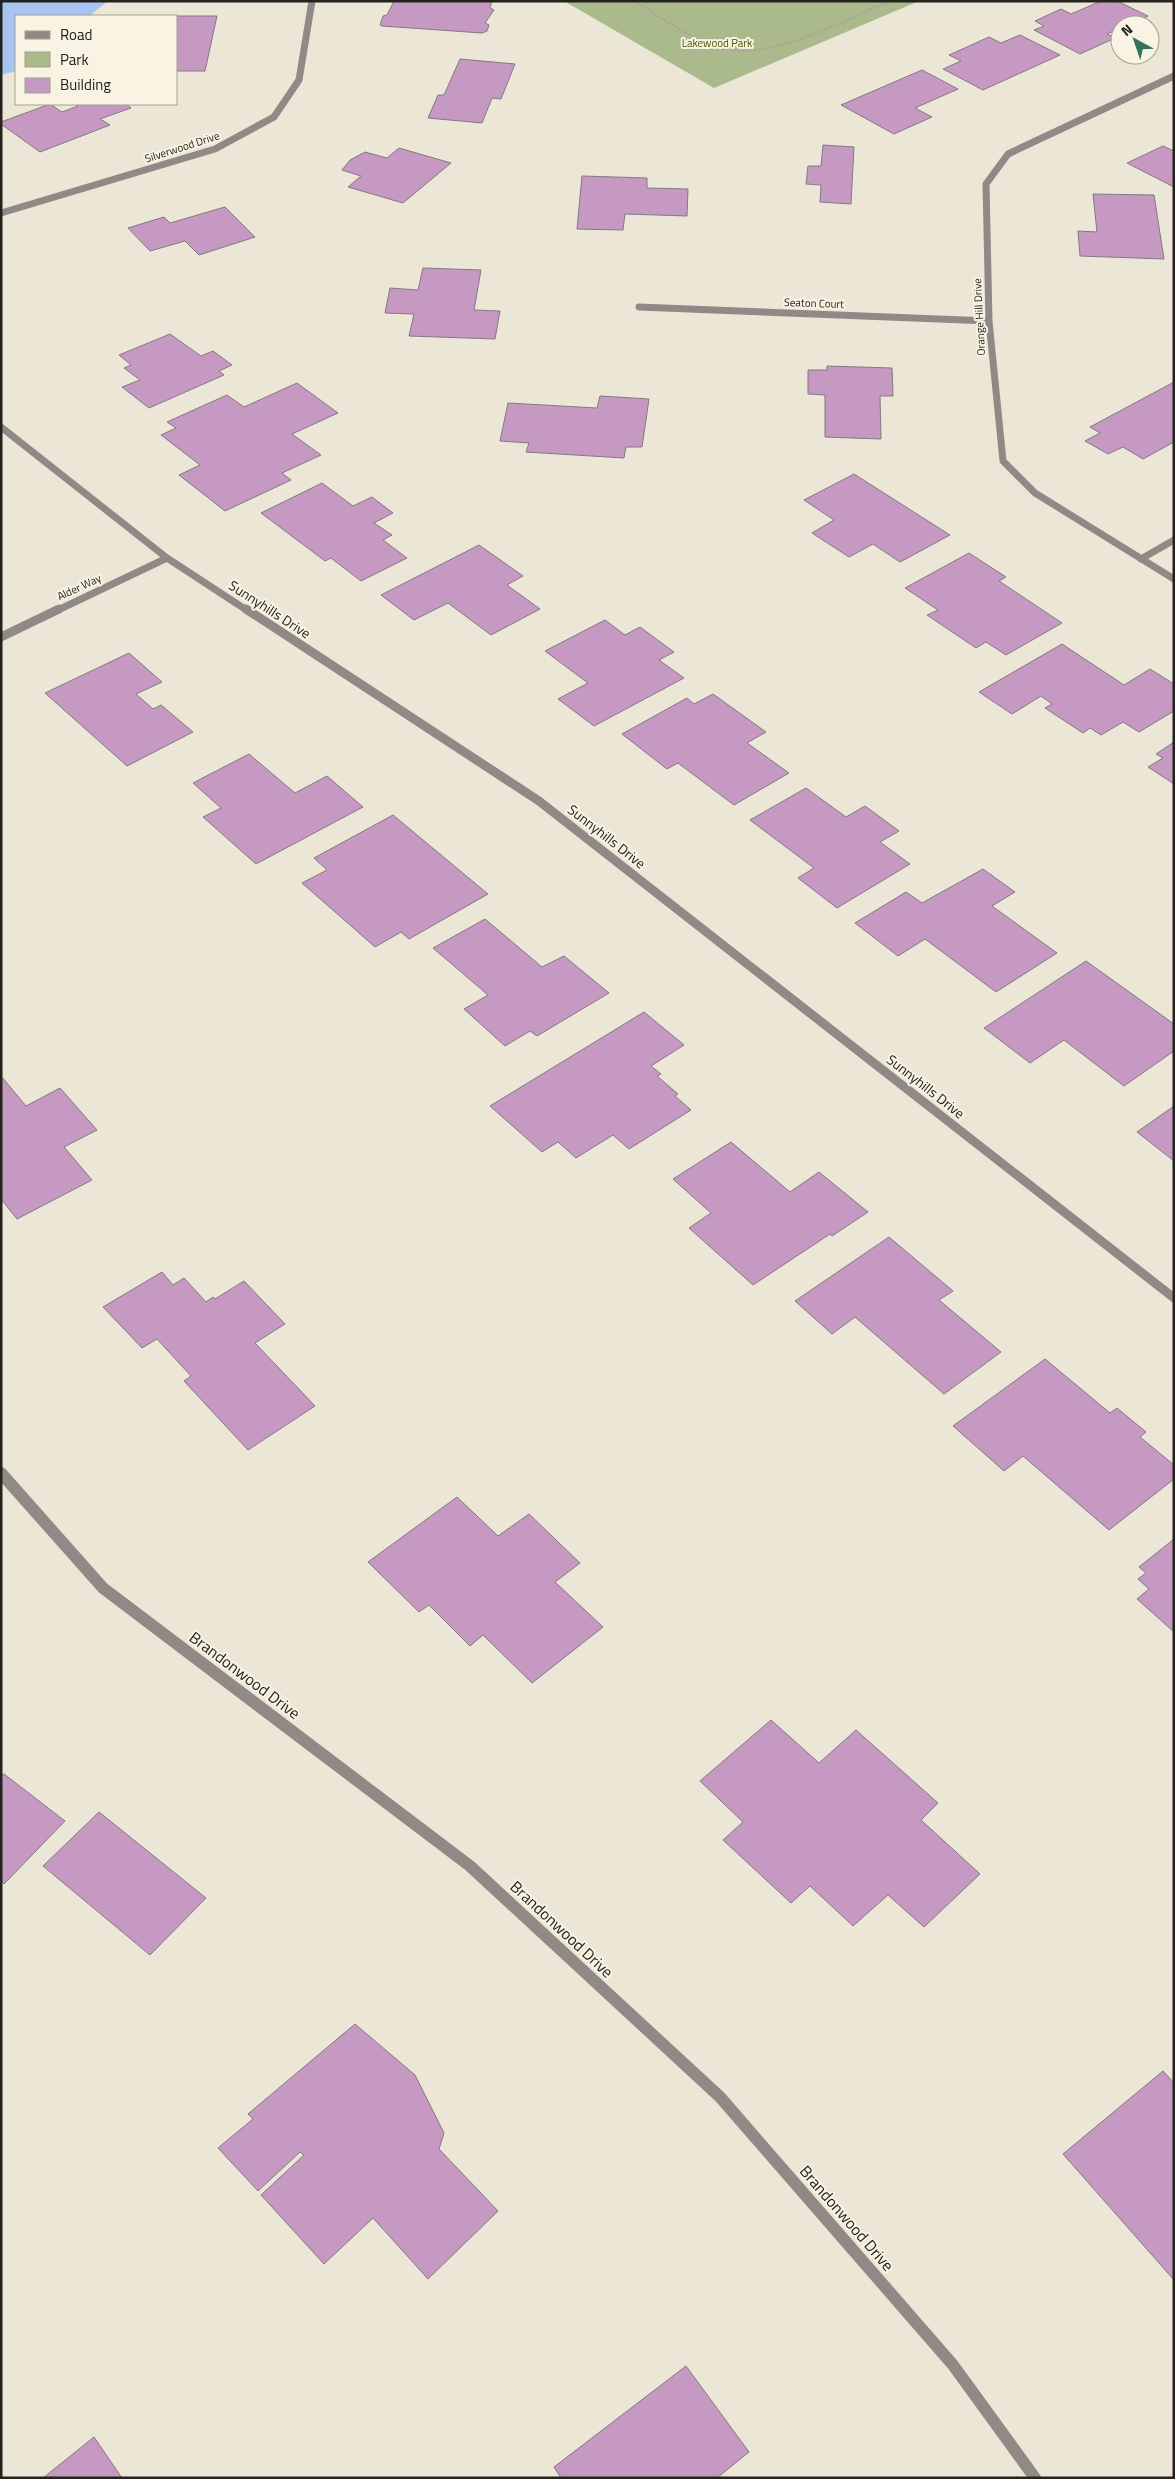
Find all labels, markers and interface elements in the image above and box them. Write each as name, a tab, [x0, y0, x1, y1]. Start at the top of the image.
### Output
legend	[15, 15, 178, 105]
north arrow	[1110, 15, 1160, 65]
text: N	[1116, 18, 1137, 41]
text: Road	[60, 23, 92, 46]
park label: Lakewood Park	[682, 35, 753, 51]
text: Park	[60, 48, 89, 71]
text: Building	[60, 73, 111, 96]
street label: Silverwood Drive	[143, 127, 222, 167]
street label: Orange Hill Drive	[969, 277, 989, 356]
street label: Seaton Court	[784, 294, 845, 312]
street label: Alder Way	[54, 570, 104, 604]
street label: Sunnyhills Drive	[225, 575, 315, 643]
street label: Sunnyhills Drive	[563, 799, 651, 873]
street label: Sunnyhills Drive	[882, 1049, 970, 1123]
street label: Brandonwood Drive	[185, 1625, 305, 1725]
street label: Brandonwood Drive	[505, 1875, 619, 1983]
street label: Brandonwood Drive	[794, 2160, 900, 2276]

